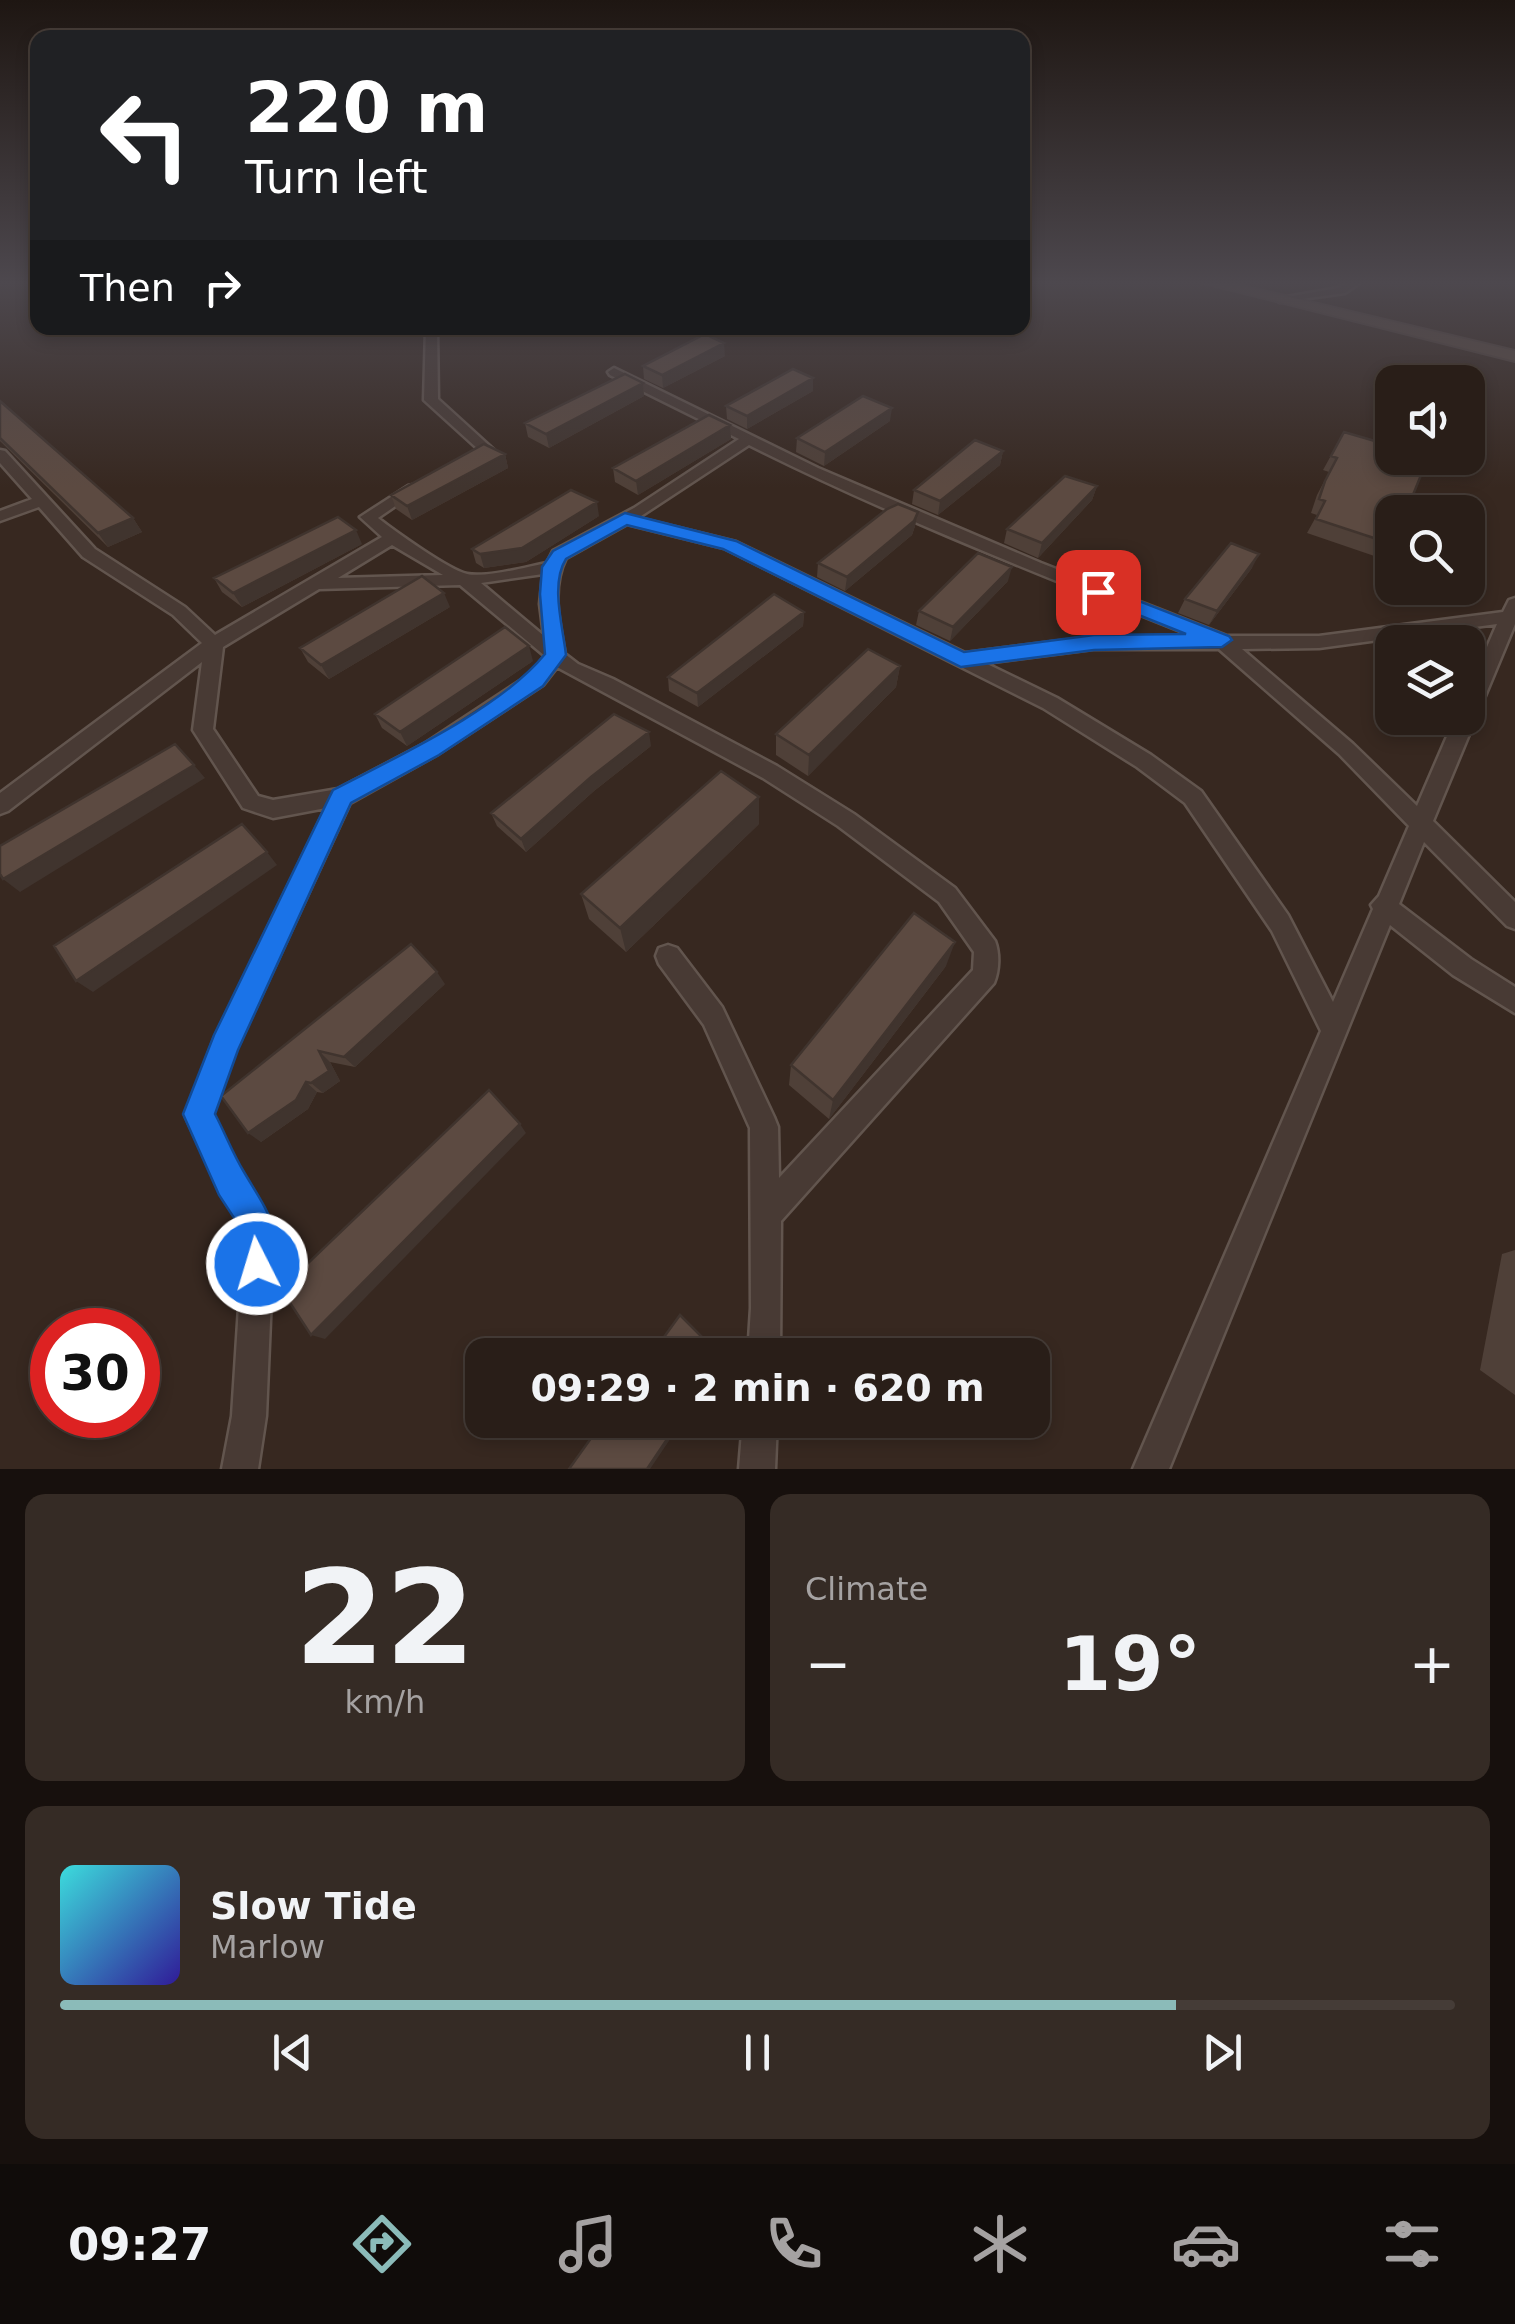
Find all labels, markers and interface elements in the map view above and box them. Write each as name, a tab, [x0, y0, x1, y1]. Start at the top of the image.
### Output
text: 220 m	[245, 67, 488, 149]
icon: left	[80, 70, 210, 200]
text: Turn left	[245, 151, 428, 204]
icon: right	[195, 260, 250, 315]
text: Then	[80, 266, 175, 310]
map controls	[1375, 365, 1485, 735]
button: sound	[1375, 365, 1485, 475]
button: search	[1375, 495, 1485, 605]
pin	[1056, 550, 1141, 635]
icon: arrive	[1071, 565, 1126, 620]
button: layers	[1375, 625, 1485, 735]
position arrow	[205, 1212, 309, 1316]
speed limit sign: 30	[30, 1308, 160, 1438]
text: 09:29 · 2 min · 620 m	[530, 1366, 985, 1410]
text: 22	[295, 1542, 475, 1694]
text: Climate	[805, 1570, 928, 1608]
text: 19°	[1059, 1620, 1201, 1708]
text: −	[805, 1632, 851, 1696]
text: +	[1409, 1632, 1455, 1696]
text: km/h	[345, 1683, 425, 1721]
text: Slow Tide	[210, 1884, 417, 1928]
text: Marlow	[210, 1928, 325, 1966]
icon: previous	[265, 2025, 320, 2080]
icon: pause	[730, 2025, 785, 2080]
icon: next	[1195, 2025, 1250, 2080]
icon: directions	[347, 2209, 417, 2279]
icon: music	[553, 2209, 623, 2279]
icon: phone	[759, 2209, 829, 2279]
icon: climate	[965, 2209, 1035, 2279]
icon: car	[1171, 2209, 1241, 2279]
icon: filters	[1377, 2209, 1447, 2279]
text: 09:27	[68, 2218, 211, 2271]

